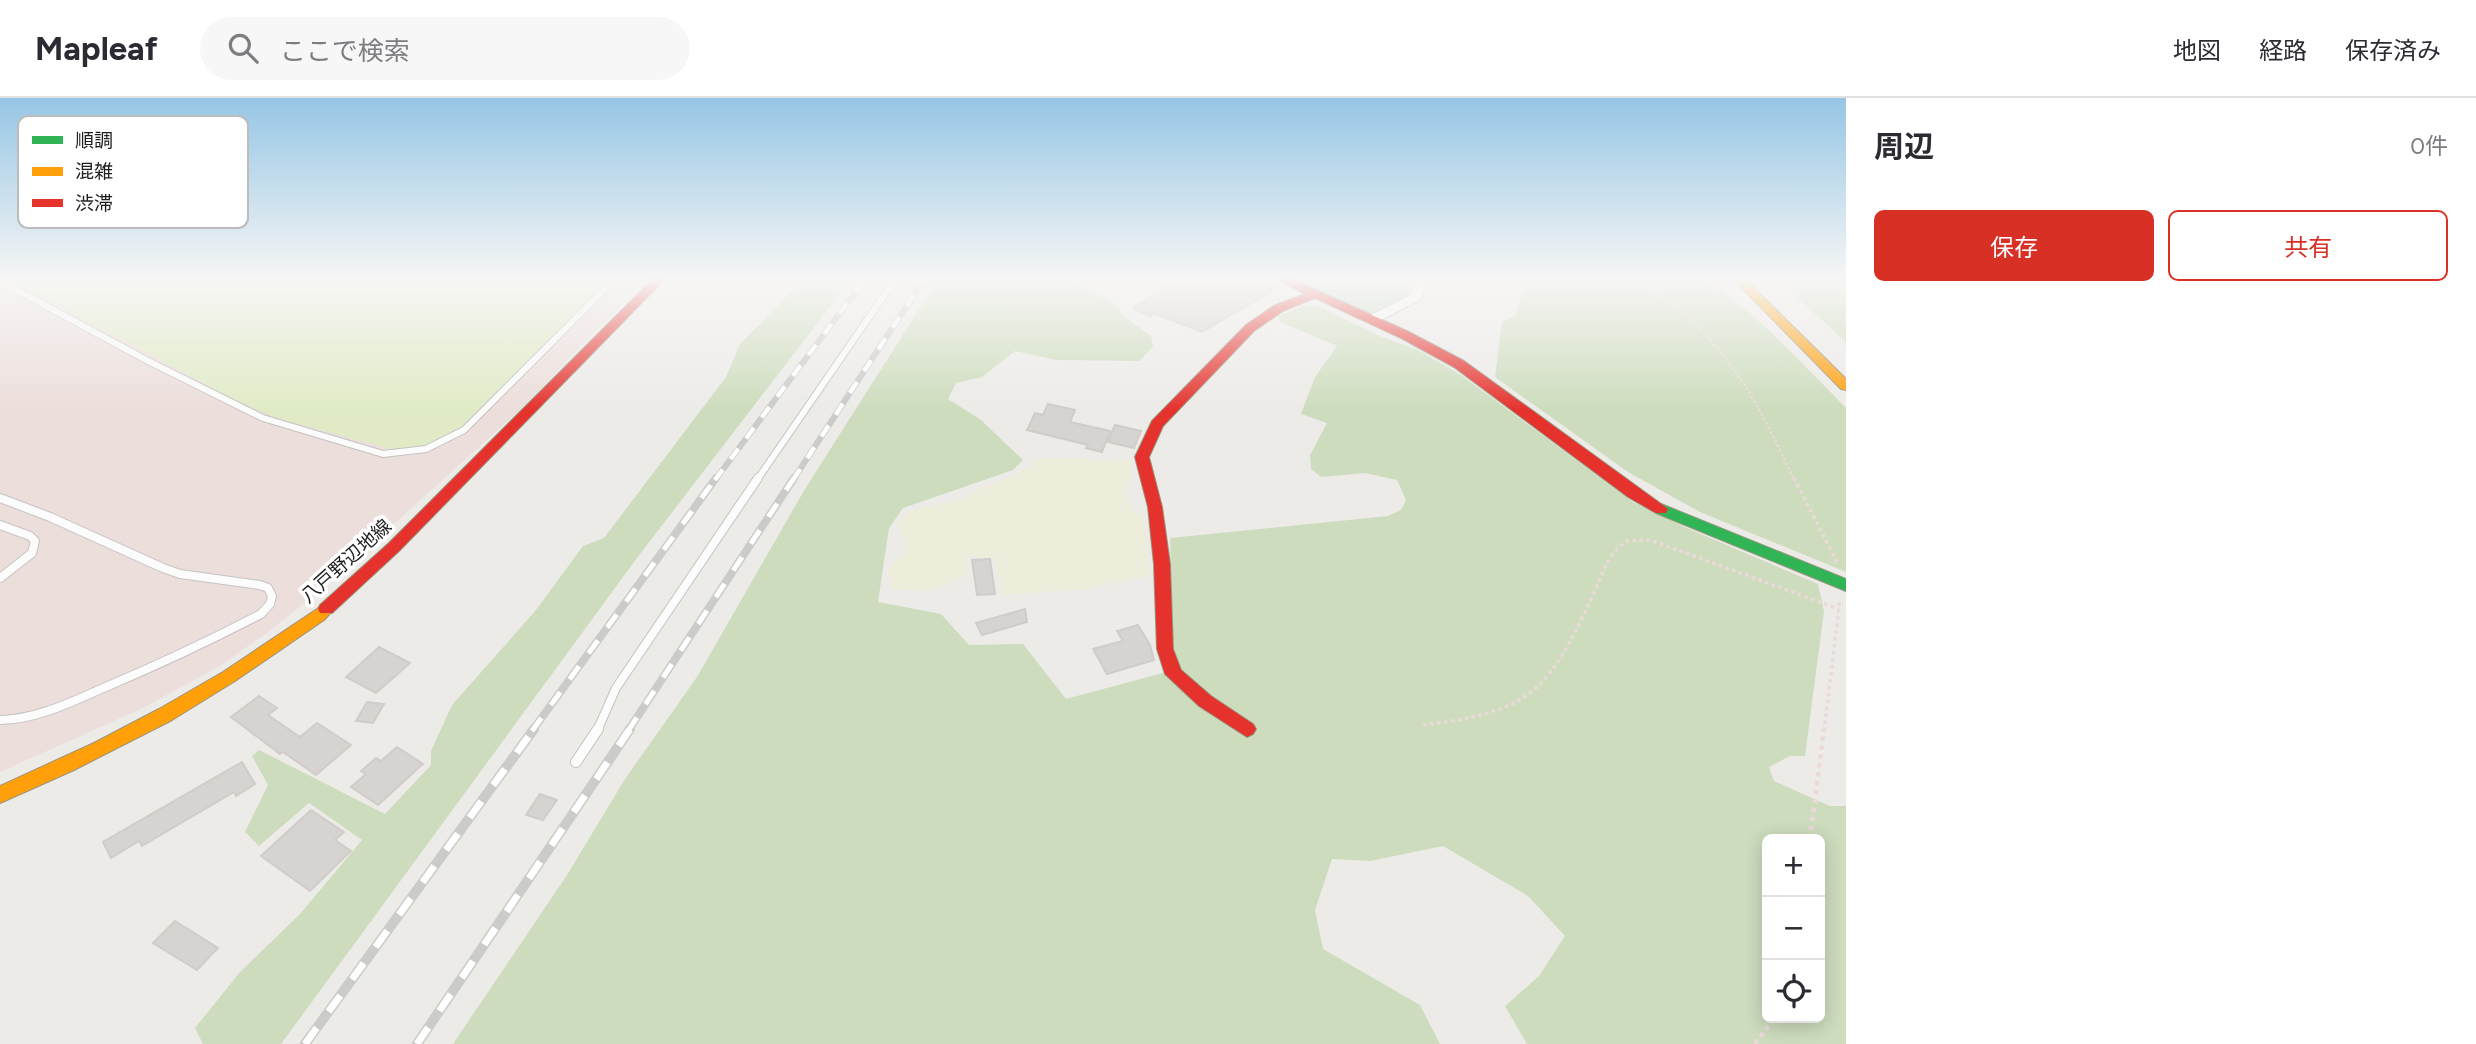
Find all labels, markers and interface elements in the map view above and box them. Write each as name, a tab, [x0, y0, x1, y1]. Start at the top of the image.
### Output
search box	[200, 17, 690, 80]
text: Mapleaf	[35, 29, 158, 68]
icon: search	[224, 29, 262, 67]
text: ここで検索	[280, 35, 410, 67]
text: 地図	[2173, 36, 2221, 65]
text: 経路	[2259, 36, 2307, 65]
text: 保存済み	[2345, 36, 2441, 65]
legend	[18, 116, 248, 228]
text: 周辺	[1874, 128, 1934, 165]
text: 順調	[75, 129, 113, 152]
text: 0件	[2410, 132, 2448, 160]
text: 混雑	[75, 160, 113, 183]
text: 渋滞	[75, 192, 113, 215]
button: 保存	[1874, 210, 2154, 281]
button: 共有	[2168, 210, 2448, 281]
street label: 八戸野辺地線	[296, 514, 396, 608]
map controls	[1762, 834, 1825, 1023]
button: +	[1762, 834, 1825, 897]
button: −	[1762, 897, 1825, 960]
button: locate	[1762, 960, 1825, 1023]

